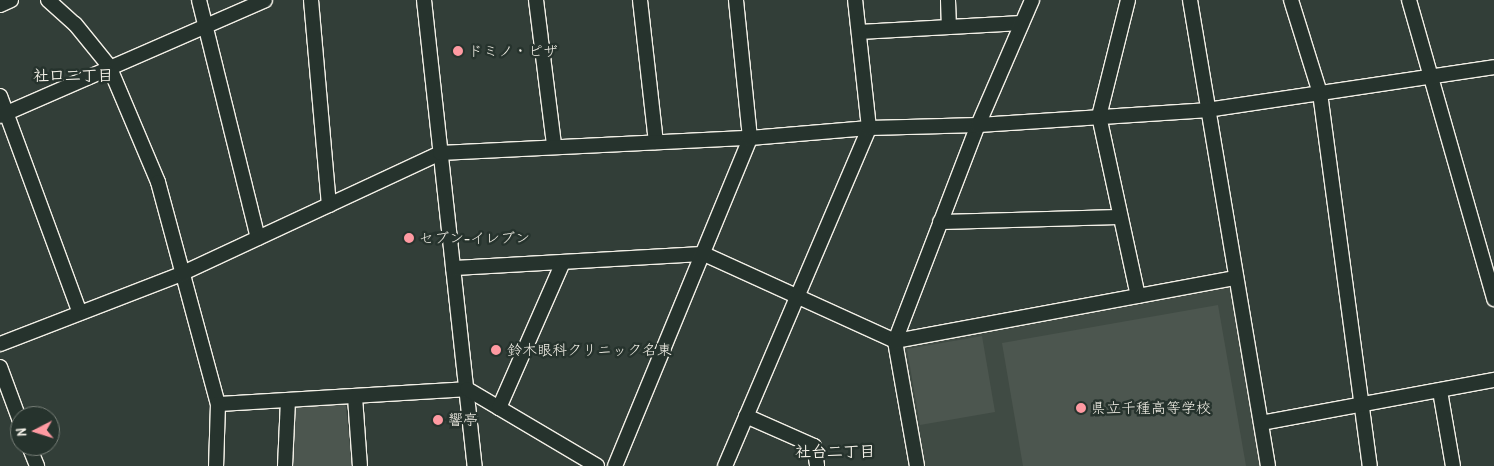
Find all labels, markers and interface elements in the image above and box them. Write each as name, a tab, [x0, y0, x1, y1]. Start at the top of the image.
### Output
place label: ドミノ・ピザ	[468, 42, 558, 60]
marker: ドミノ・ピザ	[452, 45, 464, 57]
district label: 社口二丁目	[33, 65, 113, 85]
place label: セブン-イレブン	[419, 229, 530, 247]
marker: セブン-イレブン	[403, 232, 415, 244]
place label: 鈴木眼科クリニック名東	[507, 341, 672, 359]
marker: 鈴木眼科クリニック名東	[489, 343, 503, 357]
place label: 県立千種高等学校	[1091, 399, 1211, 417]
marker: 県立千種高等学校	[1075, 402, 1087, 414]
north arrow	[10, 406, 60, 456]
place label: 響亭	[448, 411, 478, 429]
marker: 響亭	[432, 414, 444, 426]
text: N	[11, 428, 30, 437]
district label: 社台二丁目	[795, 441, 875, 461]

